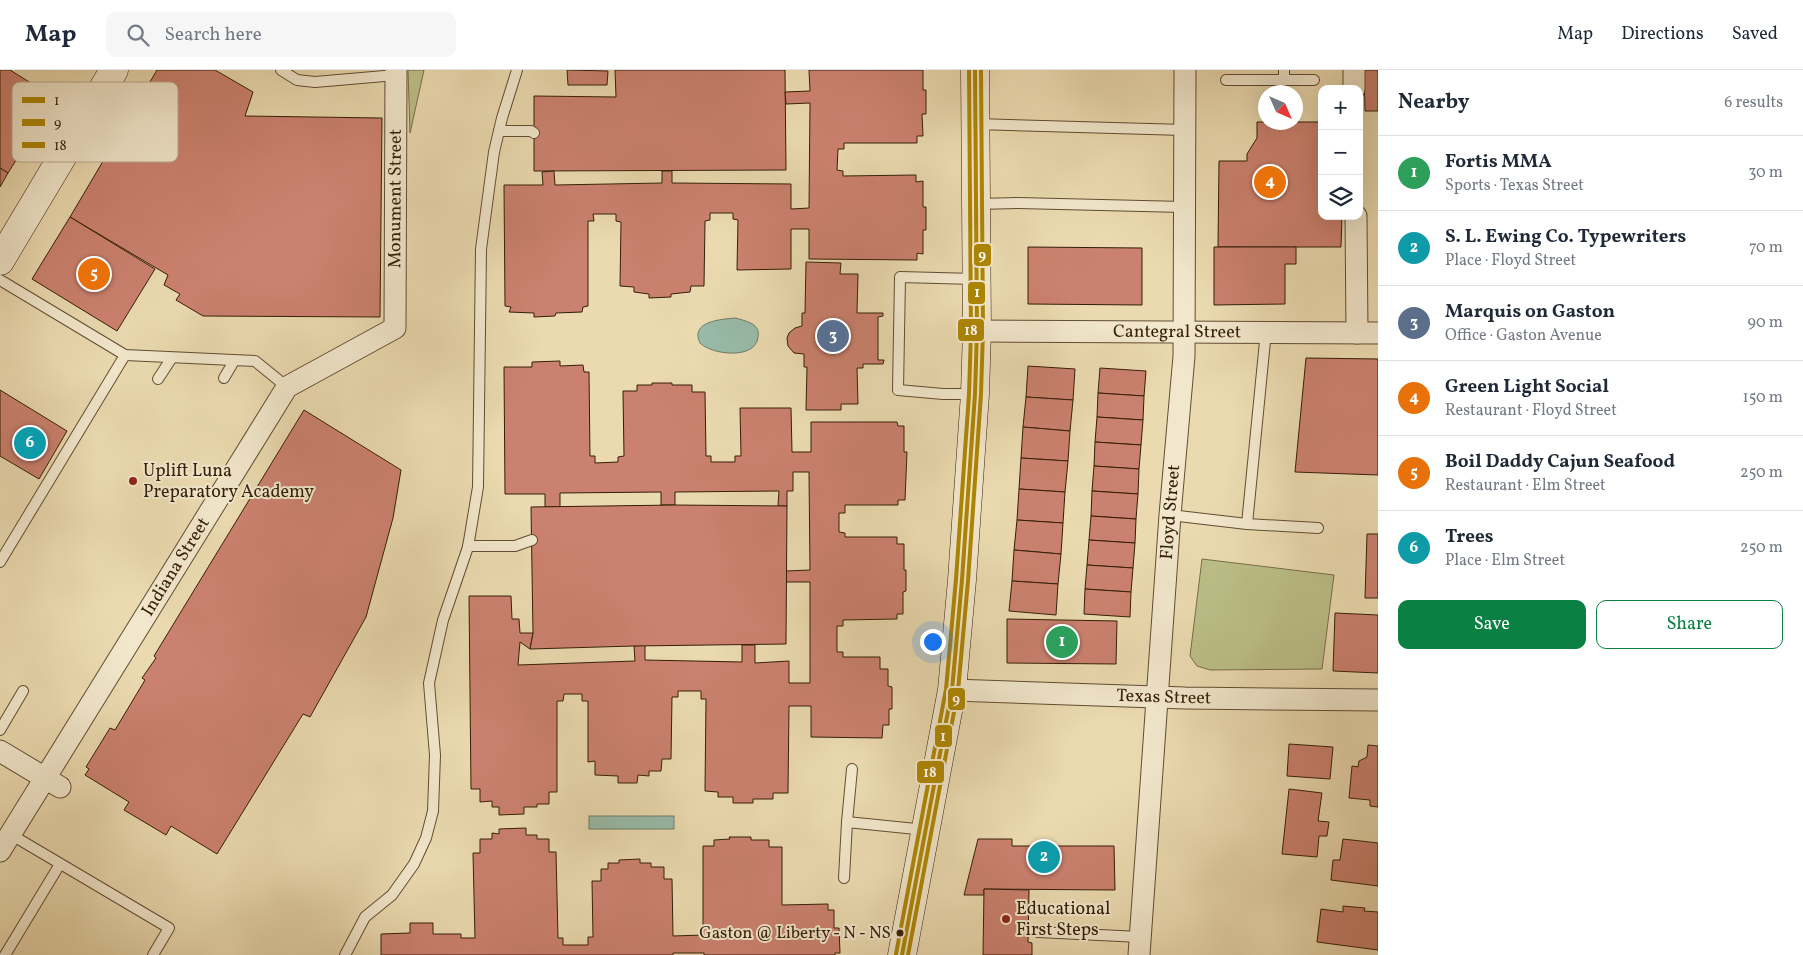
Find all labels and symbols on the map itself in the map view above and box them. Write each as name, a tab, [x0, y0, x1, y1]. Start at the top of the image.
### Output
legend	[12, 82, 178, 162]
north arrow	[1258, 85, 1303, 130]
text: 1	[54, 92, 59, 111]
text: 9	[54, 114, 61, 133]
street label: Monument Street	[383, 129, 408, 268]
text: 18	[54, 137, 67, 156]
pin: 4	[1254, 163, 1286, 201]
line badge: 9	[973, 243, 992, 267]
text: 9	[978, 247, 986, 266]
pin: 5	[78, 255, 110, 293]
line badge: 1	[967, 281, 986, 305]
text: 1	[974, 284, 980, 303]
pin: 3	[817, 317, 849, 355]
line badge: 18	[957, 318, 985, 342]
street label: Cantegral Street	[1113, 319, 1241, 345]
text: 18	[964, 322, 978, 341]
pin: 6	[14, 424, 46, 462]
place label: Uplift Luna Preparatory Academy	[143, 459, 314, 505]
street label: Floyd Street	[1154, 463, 1187, 561]
marker: Uplift Luna Preparatory Academy	[127, 475, 139, 487]
street label: Indiana Street	[136, 513, 216, 621]
pin: 1	[1046, 623, 1078, 661]
your location	[920, 629, 946, 655]
street label: Texas Street	[1116, 683, 1211, 711]
line badge: 9	[947, 687, 966, 711]
text: 9	[952, 691, 960, 710]
line badge: 1	[934, 724, 953, 748]
text: 1	[940, 728, 946, 747]
line badge: 18	[916, 760, 945, 784]
text: 18	[923, 764, 937, 783]
pin: 2	[1028, 838, 1060, 876]
place label: Educational First Steps	[1016, 897, 1110, 943]
marker: Educational First Steps	[1000, 913, 1012, 925]
place label: Gaston @ Liberty - N - NS	[699, 922, 891, 945]
marker: Gaston @ Liberty - N - NS	[895, 928, 905, 938]

